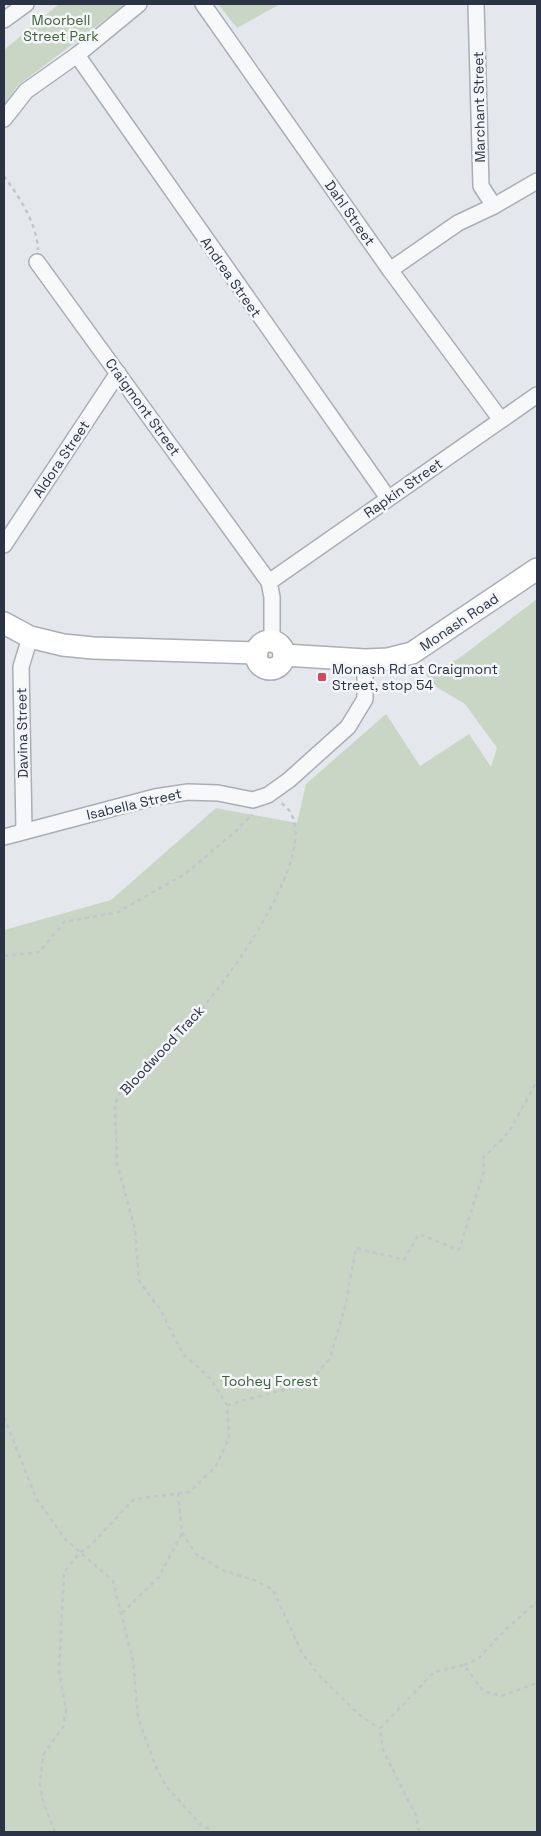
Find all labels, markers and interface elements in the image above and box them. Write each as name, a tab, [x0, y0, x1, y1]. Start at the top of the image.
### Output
park label: Moorbell Street Park	[23, 11, 99, 45]
street label: Marchant Street	[469, 51, 489, 163]
street label: Dahl Street	[321, 177, 379, 249]
street label: Andrea Street	[197, 233, 265, 321]
street label: Craigmont Street	[102, 355, 184, 459]
street label: Aldora Street	[29, 417, 93, 501]
street label: Rapkin Street	[360, 454, 446, 522]
street label: Monash Road	[416, 589, 502, 655]
place label: Monash Rd at Craigmont Street, stop 54	[332, 660, 498, 694]
marker: Monash Rd at Craigmont Street, stop 54	[316, 671, 328, 683]
street label: Davina Street	[12, 687, 32, 779]
street label: Isabella Street	[85, 784, 183, 824]
street label: Bloodwood Track	[116, 1001, 208, 1098]
park label: Toohey Forest	[222, 1372, 318, 1390]

